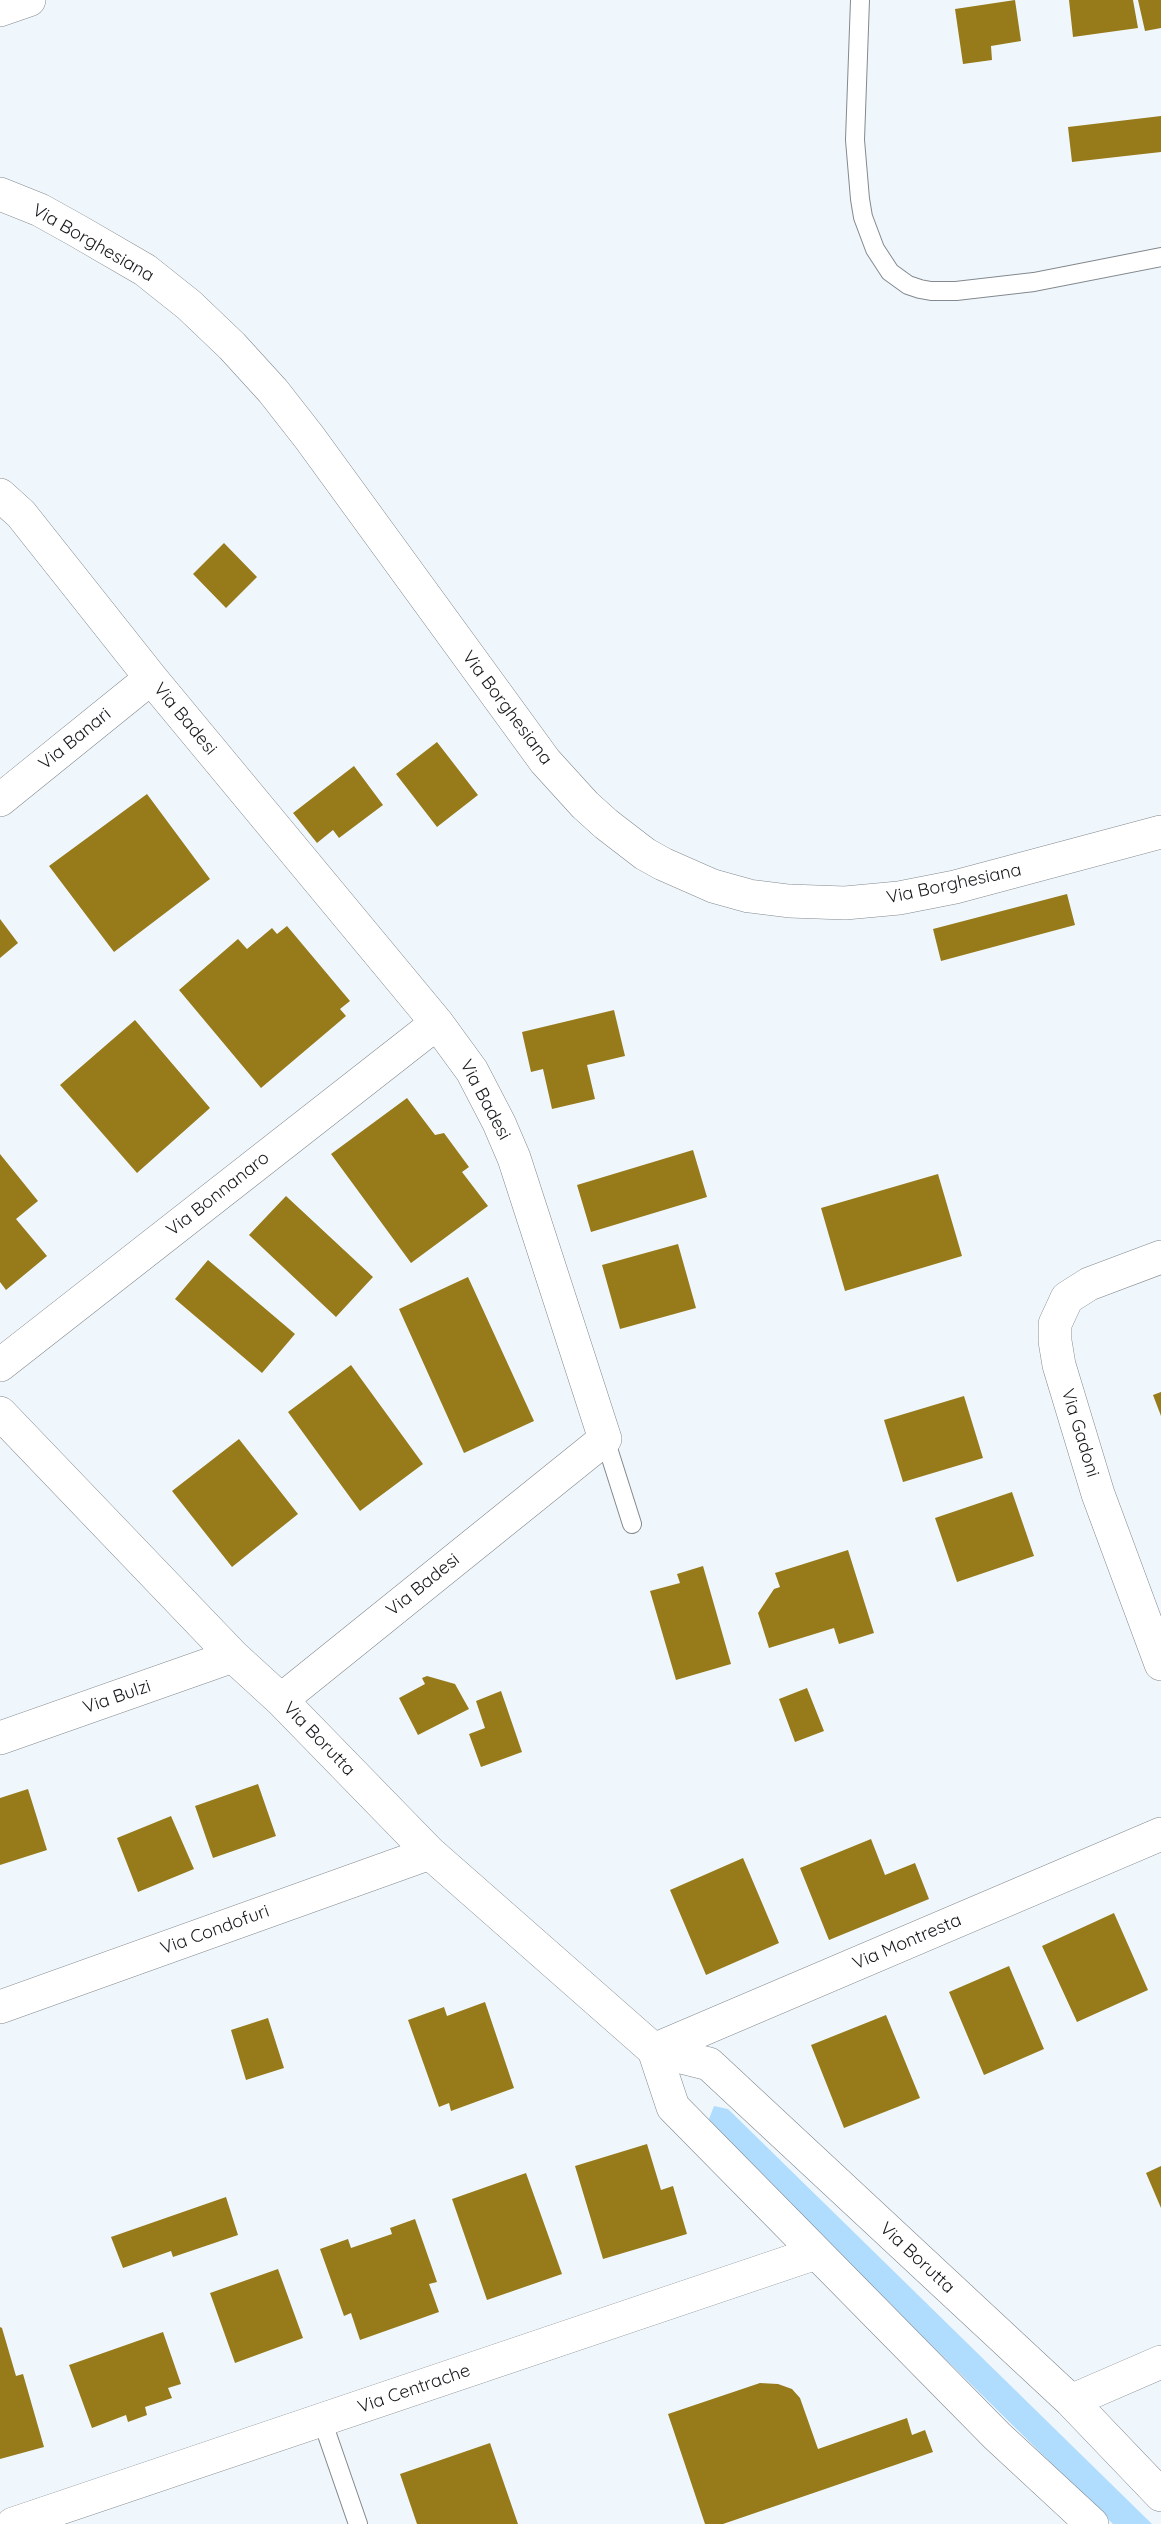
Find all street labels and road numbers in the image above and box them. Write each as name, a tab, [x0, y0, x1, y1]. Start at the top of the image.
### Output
street label: Via Borghesiana	[28, 199, 158, 287]
street label: Via Borghesiana	[457, 647, 557, 769]
street label: Via Badesi	[149, 678, 221, 760]
street label: Via Banari	[35, 703, 115, 775]
street label: Via Borghesiana	[885, 859, 1023, 909]
street label: Via Badesi	[455, 1056, 515, 1144]
street label: Via Bonnanaro	[162, 1147, 274, 1241]
street label: Via Gadoni	[1056, 1386, 1104, 1480]
street label: Via Badesi	[382, 1549, 464, 1621]
street label: Via Bulzi	[80, 1675, 154, 1719]
street label: Via Borutta	[278, 1698, 360, 1780]
street label: Via Condofuri	[158, 1900, 272, 1960]
street label: Via Montresta	[849, 1909, 965, 1975]
street label: Via Borutta	[875, 2218, 959, 2298]
street label: Via Centrache	[355, 2360, 473, 2418]

